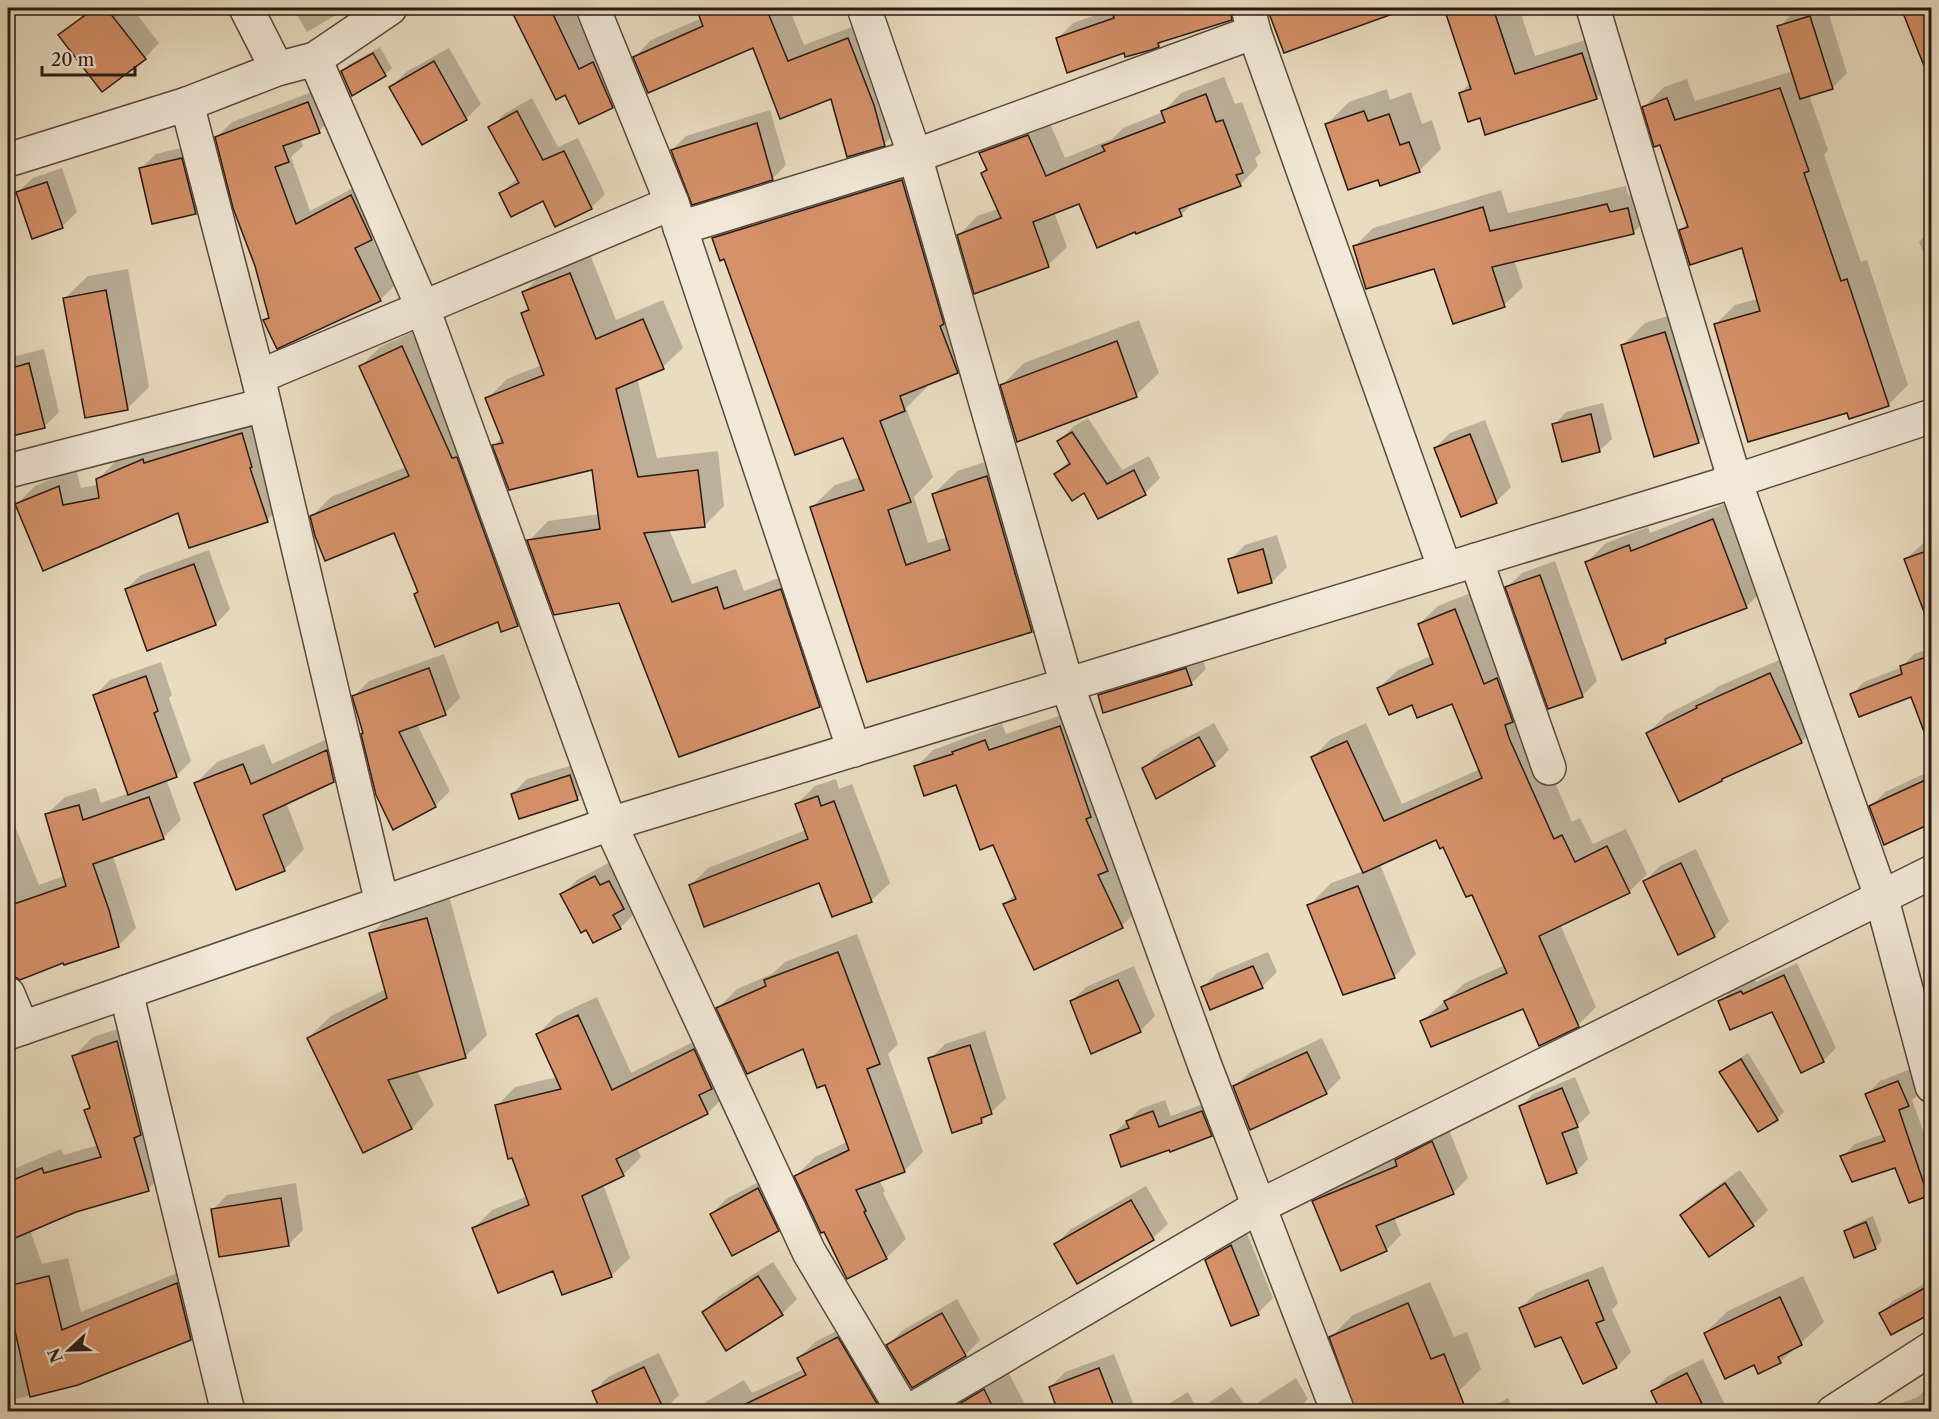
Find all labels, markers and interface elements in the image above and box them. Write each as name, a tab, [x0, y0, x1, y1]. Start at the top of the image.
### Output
scale bar	[42, 39, 135, 77]
text: 20 m	[51, 49, 95, 71]
north arrow	[39, 1320, 99, 1380]
text: N	[43, 1345, 67, 1366]

